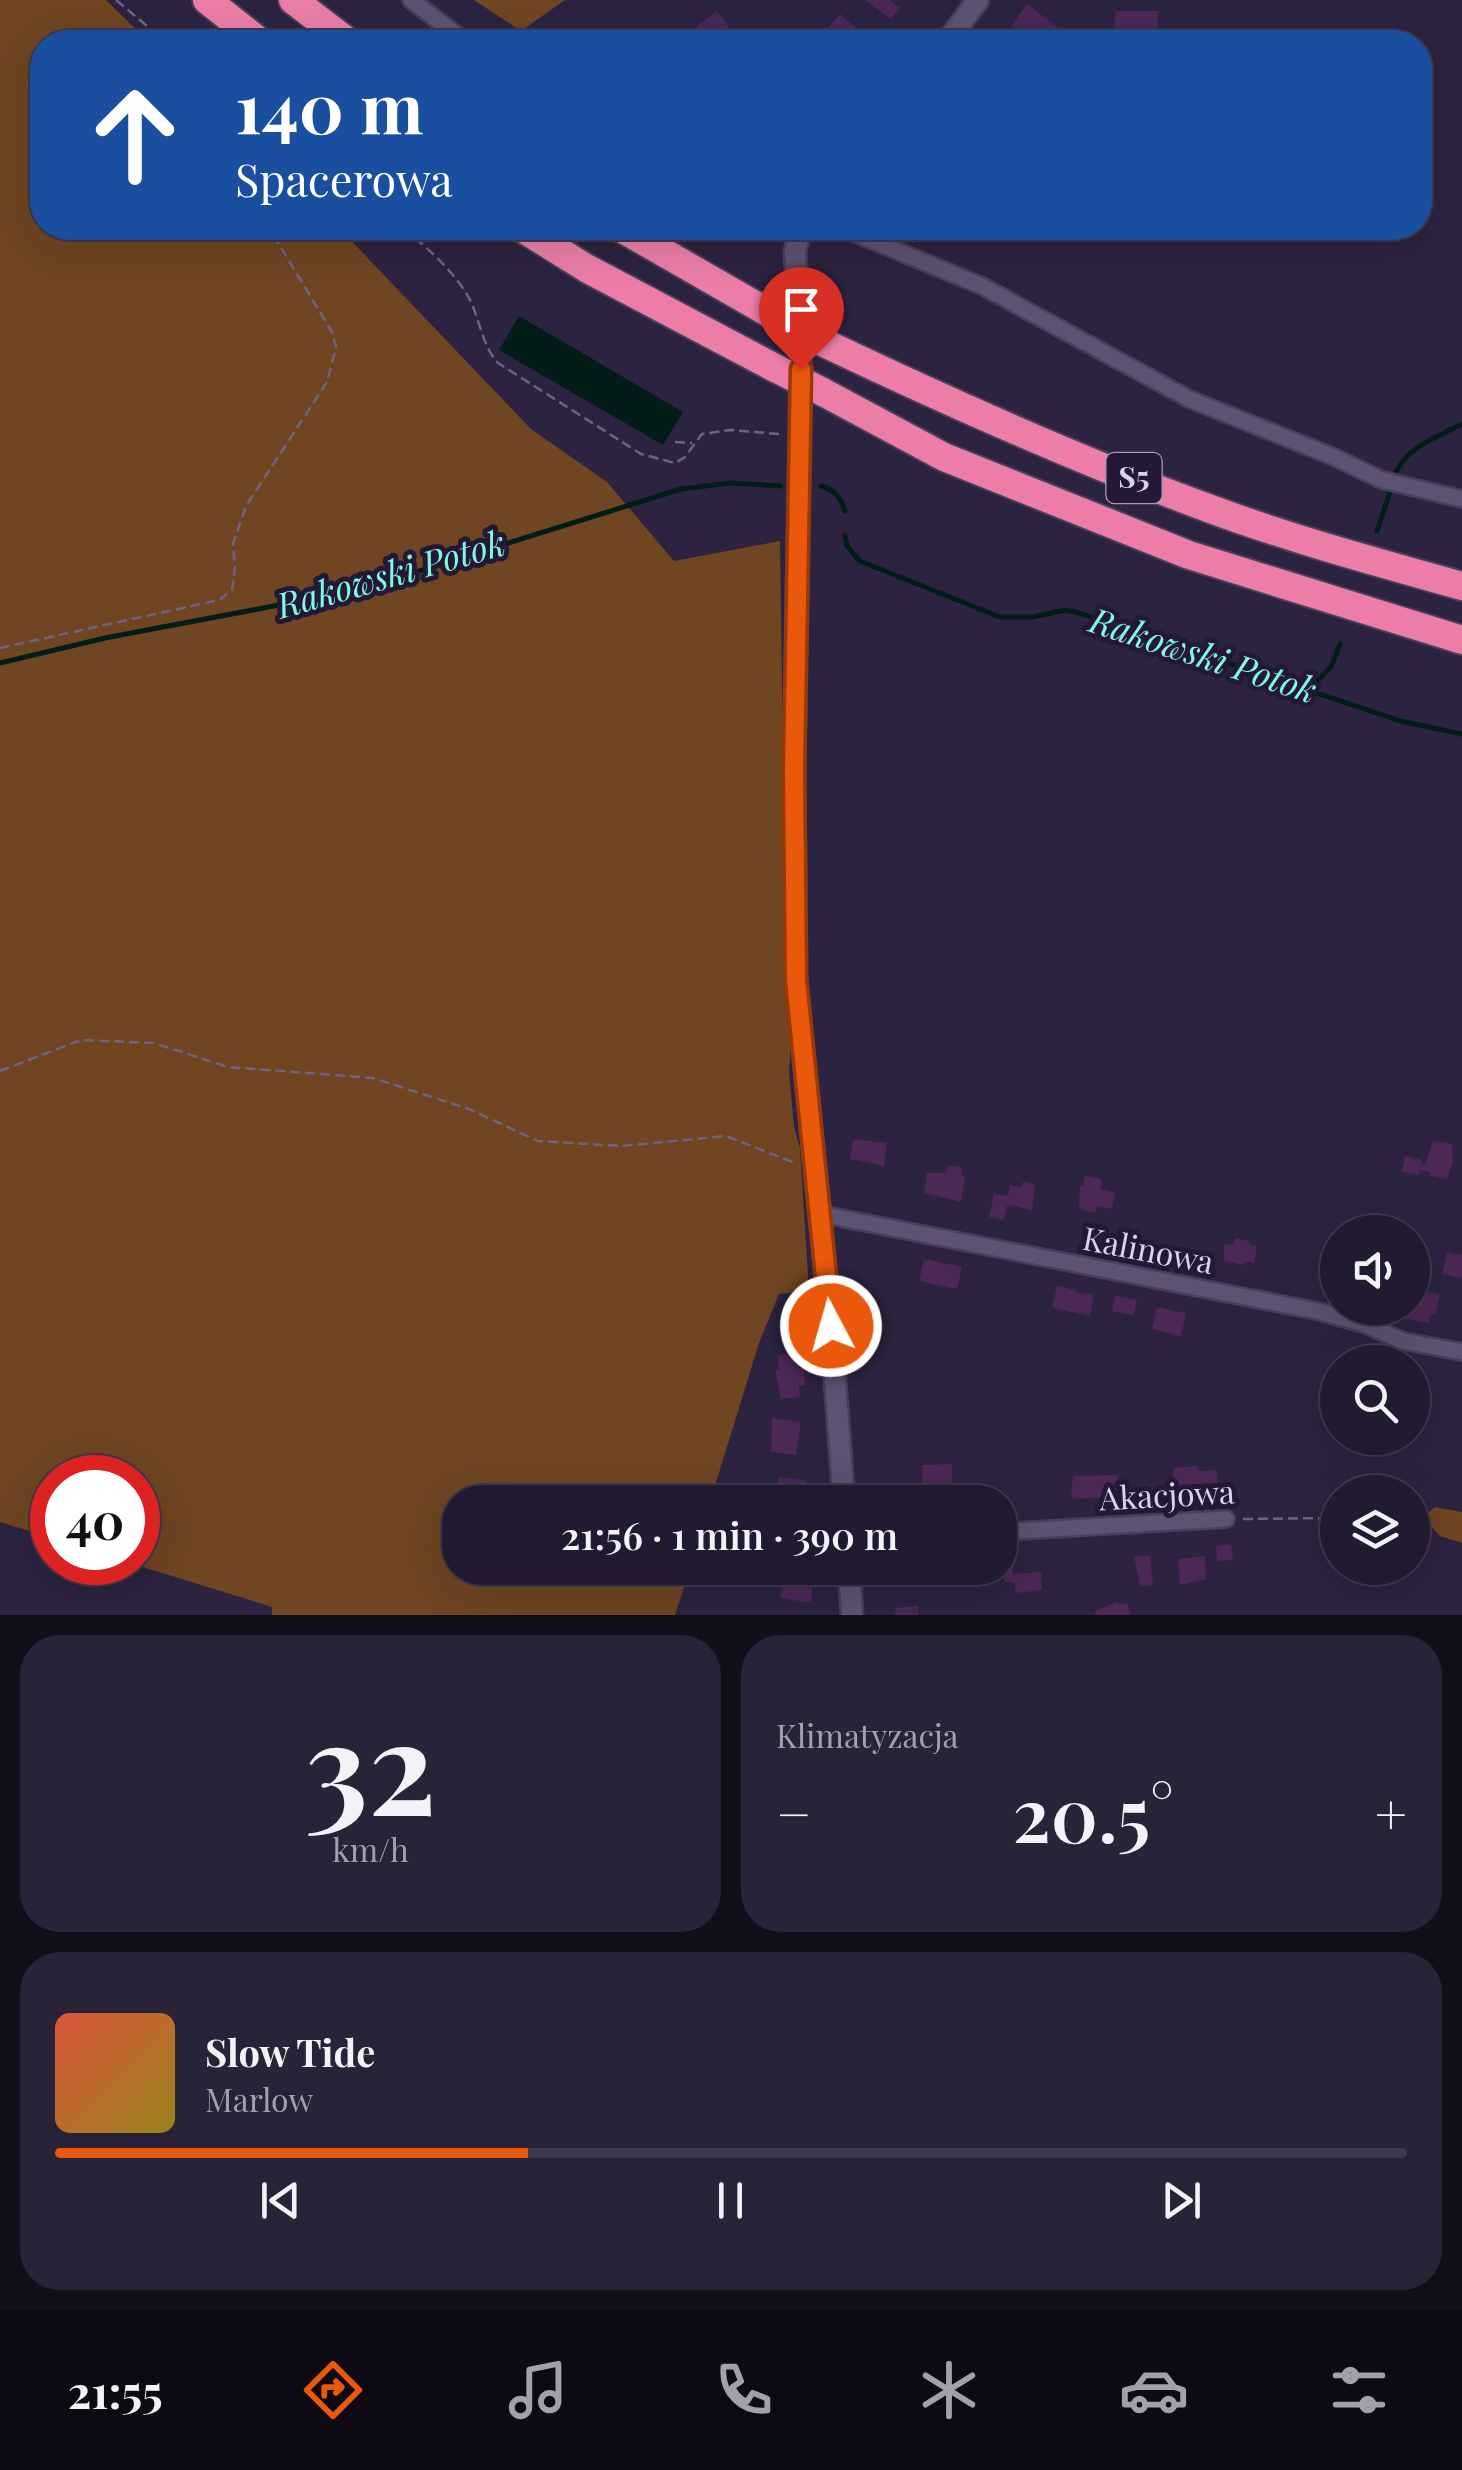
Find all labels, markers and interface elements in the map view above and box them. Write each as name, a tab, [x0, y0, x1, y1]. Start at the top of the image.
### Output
text: 140 m	[235, 58, 424, 152]
icon: ahead	[70, 70, 200, 200]
text: Spacerowa	[235, 148, 453, 208]
pin	[759, 267, 844, 370]
icon: arrive	[774, 282, 829, 337]
road number: S5	[1106, 453, 1162, 503]
water label: Rakowski Potok	[269, 518, 510, 628]
water label: Rakowski Potok	[1083, 594, 1323, 712]
street label: Kalinowa	[1079, 1215, 1218, 1282]
map controls	[1320, 1215, 1430, 1585]
button: sound	[1320, 1215, 1430, 1325]
position arrow	[779, 1274, 883, 1378]
button: search	[1320, 1345, 1430, 1455]
speed limit sign: 40	[30, 1455, 160, 1585]
street label: Akacjowa	[1097, 1468, 1236, 1519]
button: layers	[1320, 1475, 1430, 1585]
text: 21:56 · 1 min · 390 m	[561, 1509, 898, 1560]
text: 32	[305, 1675, 436, 1849]
text: Klimatyzacja	[776, 1713, 959, 1756]
text: 20.5°	[1012, 1762, 1174, 1862]
text: −	[776, 1775, 812, 1849]
text: +	[1375, 1775, 1407, 1849]
text: km/h	[332, 1827, 409, 1870]
text: Slow Tide	[205, 2026, 375, 2077]
text: Marlow	[205, 2077, 313, 2120]
icon: previous	[253, 2173, 308, 2228]
icon: pause	[703, 2173, 758, 2228]
icon: next	[1154, 2173, 1209, 2228]
icon: directions	[298, 2355, 368, 2425]
icon: music	[503, 2355, 573, 2425]
icon: phone	[709, 2355, 779, 2425]
icon: climate	[914, 2355, 984, 2425]
icon: car	[1119, 2355, 1189, 2425]
icon: filters	[1324, 2355, 1394, 2425]
text: 21:55	[68, 2360, 163, 2420]

